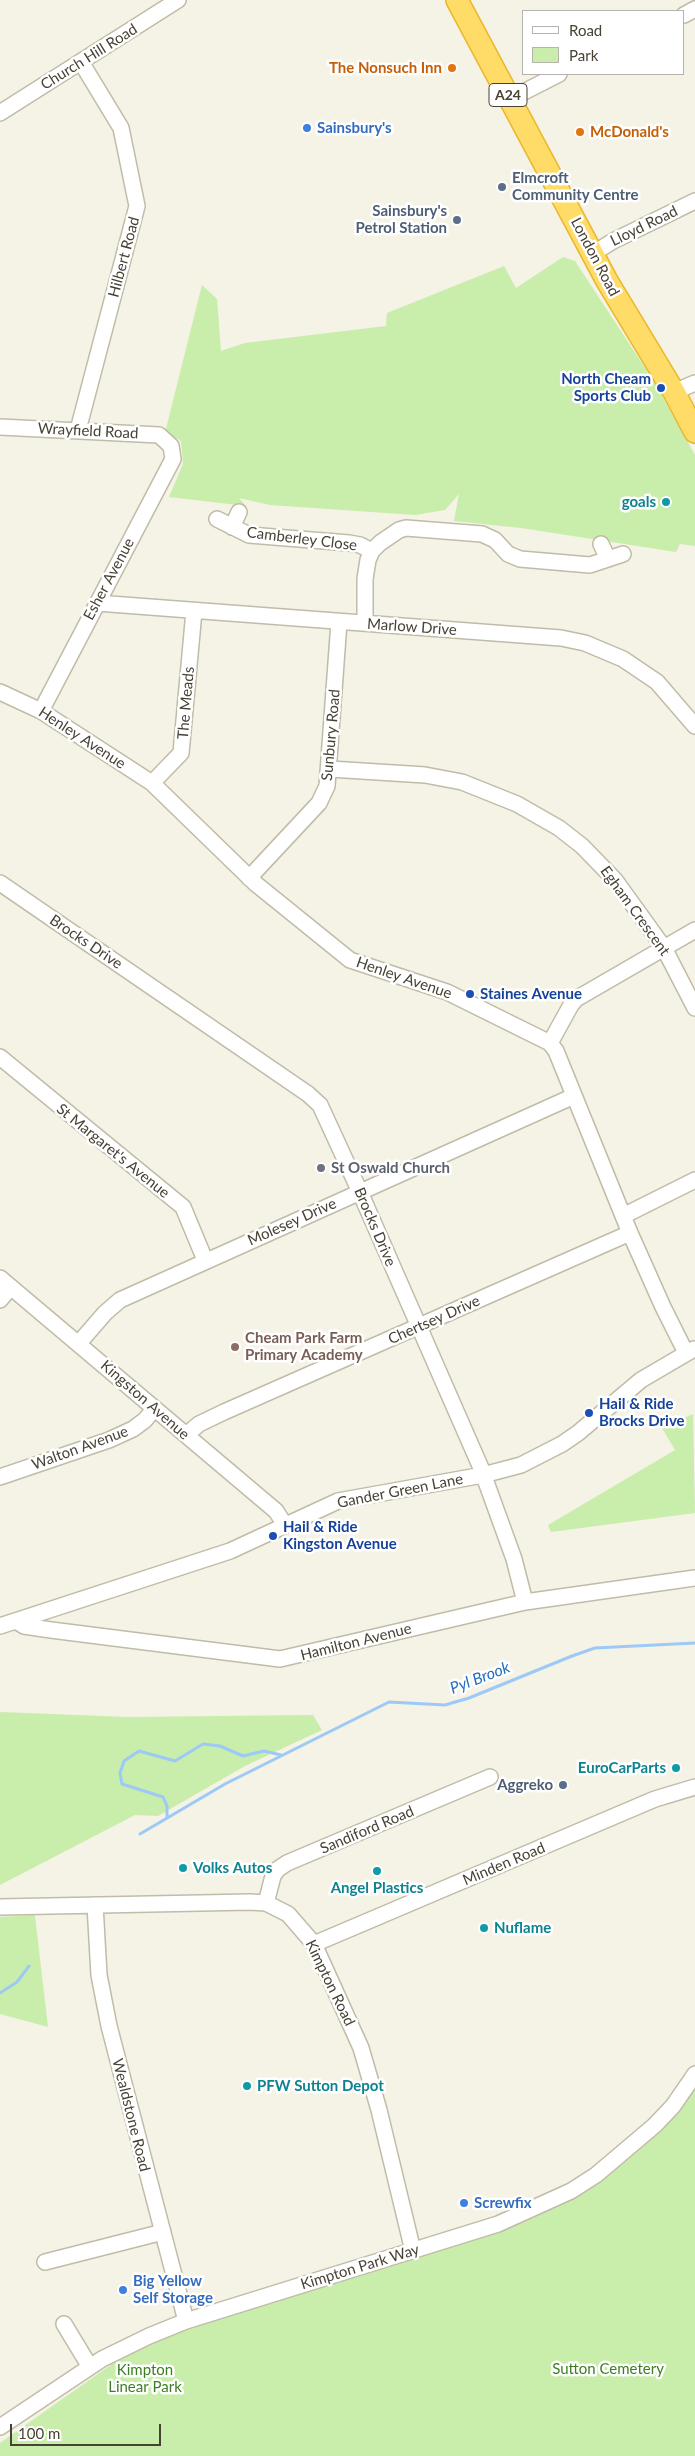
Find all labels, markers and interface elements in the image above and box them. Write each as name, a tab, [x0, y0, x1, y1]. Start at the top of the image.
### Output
legend	[522, 10, 685, 75]
street label: Church Hill Road	[37, 20, 141, 94]
text: Road	[569, 21, 602, 39]
text: Park	[569, 46, 598, 64]
place label: The Nonsuch Inn	[329, 59, 442, 77]
marker: The Nonsuch Inn	[446, 62, 458, 74]
road number: A24	[489, 84, 527, 106]
place label: Sainsbury's	[317, 119, 392, 137]
marker: Sainsbury's	[301, 122, 313, 134]
place label: McDonald's	[590, 123, 669, 141]
marker: McDonald's	[574, 126, 586, 138]
place label: Elmcroft Community Centre	[512, 169, 638, 204]
marker: Elmcroft Community Centre	[496, 181, 508, 193]
place label: Sainsbury's Petrol Station	[355, 202, 447, 237]
street label: Lloyd Road	[607, 202, 681, 250]
marker: Sainsbury's Petrol Station	[451, 214, 463, 226]
street label: Hilbert Road	[105, 215, 143, 299]
street label: London Road	[567, 215, 623, 299]
place label: North Cheam Sports Club	[561, 370, 651, 405]
marker: North Cheam Sports Club	[655, 382, 667, 394]
street label: Wrayfield Road	[37, 419, 139, 443]
place label: goals	[622, 493, 656, 511]
marker: goals	[660, 496, 672, 508]
street label: Camberley Close	[246, 523, 358, 555]
street label: Esher Avenue	[80, 535, 138, 623]
street label: Marlow Drive	[367, 615, 457, 639]
street label: The Meads	[174, 666, 198, 740]
street label: Sunbury Road	[318, 688, 344, 782]
street label: Henley Avenue	[35, 703, 129, 773]
street label: Egham Crescent	[596, 863, 674, 959]
street label: Brocks Drive	[46, 911, 126, 973]
street label: Henley Avenue	[354, 953, 454, 1003]
place label: Staines Avenue	[480, 985, 582, 1003]
marker: Staines Avenue	[464, 988, 476, 1000]
street label: St Margaret's Avenue	[53, 1100, 173, 1202]
place label: St Oswald Church	[331, 1159, 450, 1177]
marker: St Oswald Church	[315, 1162, 327, 1174]
street label: Brocks Drive	[350, 1185, 400, 1269]
street label: Molesey Drive	[245, 1194, 339, 1250]
street label: Chertsey Drive	[385, 1292, 483, 1348]
place label: Cheam Park Farm Primary Academy	[245, 1329, 363, 1364]
marker: Cheam Park Farm Primary Academy	[229, 1341, 241, 1353]
street label: Kingston Avenue	[97, 1356, 193, 1444]
place label: Hail & Ride Brocks Drive	[599, 1395, 685, 1430]
marker: Hail & Ride Brocks Drive	[583, 1407, 595, 1419]
street label: Walton Avenue	[29, 1422, 131, 1474]
street label: Gander Green Lane	[336, 1470, 464, 1512]
place label: Hail & Ride Kingston Avenue	[283, 1518, 397, 1553]
marker: Hail & Ride Kingston Avenue	[267, 1530, 279, 1542]
street label: Hamilton Avenue	[299, 1619, 413, 1665]
water label: Pyl Brook	[447, 1658, 513, 1698]
place label: EuroCarParts	[578, 1759, 666, 1777]
marker: EuroCarParts	[670, 1762, 682, 1774]
place label: Aggreko	[497, 1776, 553, 1794]
marker: Aggreko	[557, 1779, 569, 1791]
street label: Sandiford Road	[317, 1802, 417, 1858]
street label: Minden Road	[460, 1839, 548, 1889]
place label: Volks Autos	[193, 1859, 272, 1877]
marker: Volks Autos	[177, 1862, 189, 1874]
marker: Angel Plastics	[371, 1865, 383, 1877]
place label: Angel Plastics	[331, 1879, 423, 1897]
place label: Nuflame	[494, 1919, 551, 1937]
marker: Nuflame	[478, 1922, 490, 1934]
street label: Kimpton Road	[301, 1937, 359, 2029]
street label: Wealdstone Road	[108, 2057, 154, 2173]
place label: PFW Sutton Depot	[257, 2077, 384, 2095]
marker: PFW Sutton Depot	[241, 2080, 253, 2092]
place label: Screwfix	[474, 2194, 532, 2212]
marker: Screwfix	[458, 2197, 470, 2209]
street label: Kimpton Park Way	[299, 2240, 421, 2294]
place label: Big Yellow Self Storage	[133, 2272, 213, 2307]
marker: Big Yellow Self Storage	[117, 2284, 129, 2296]
park label: Sutton Cemetery	[552, 2360, 664, 2378]
park label: Kimpton Linear Park	[108, 2361, 182, 2396]
scale bar	[12, 2414, 164, 2446]
text: 100 m	[18, 2424, 60, 2442]

